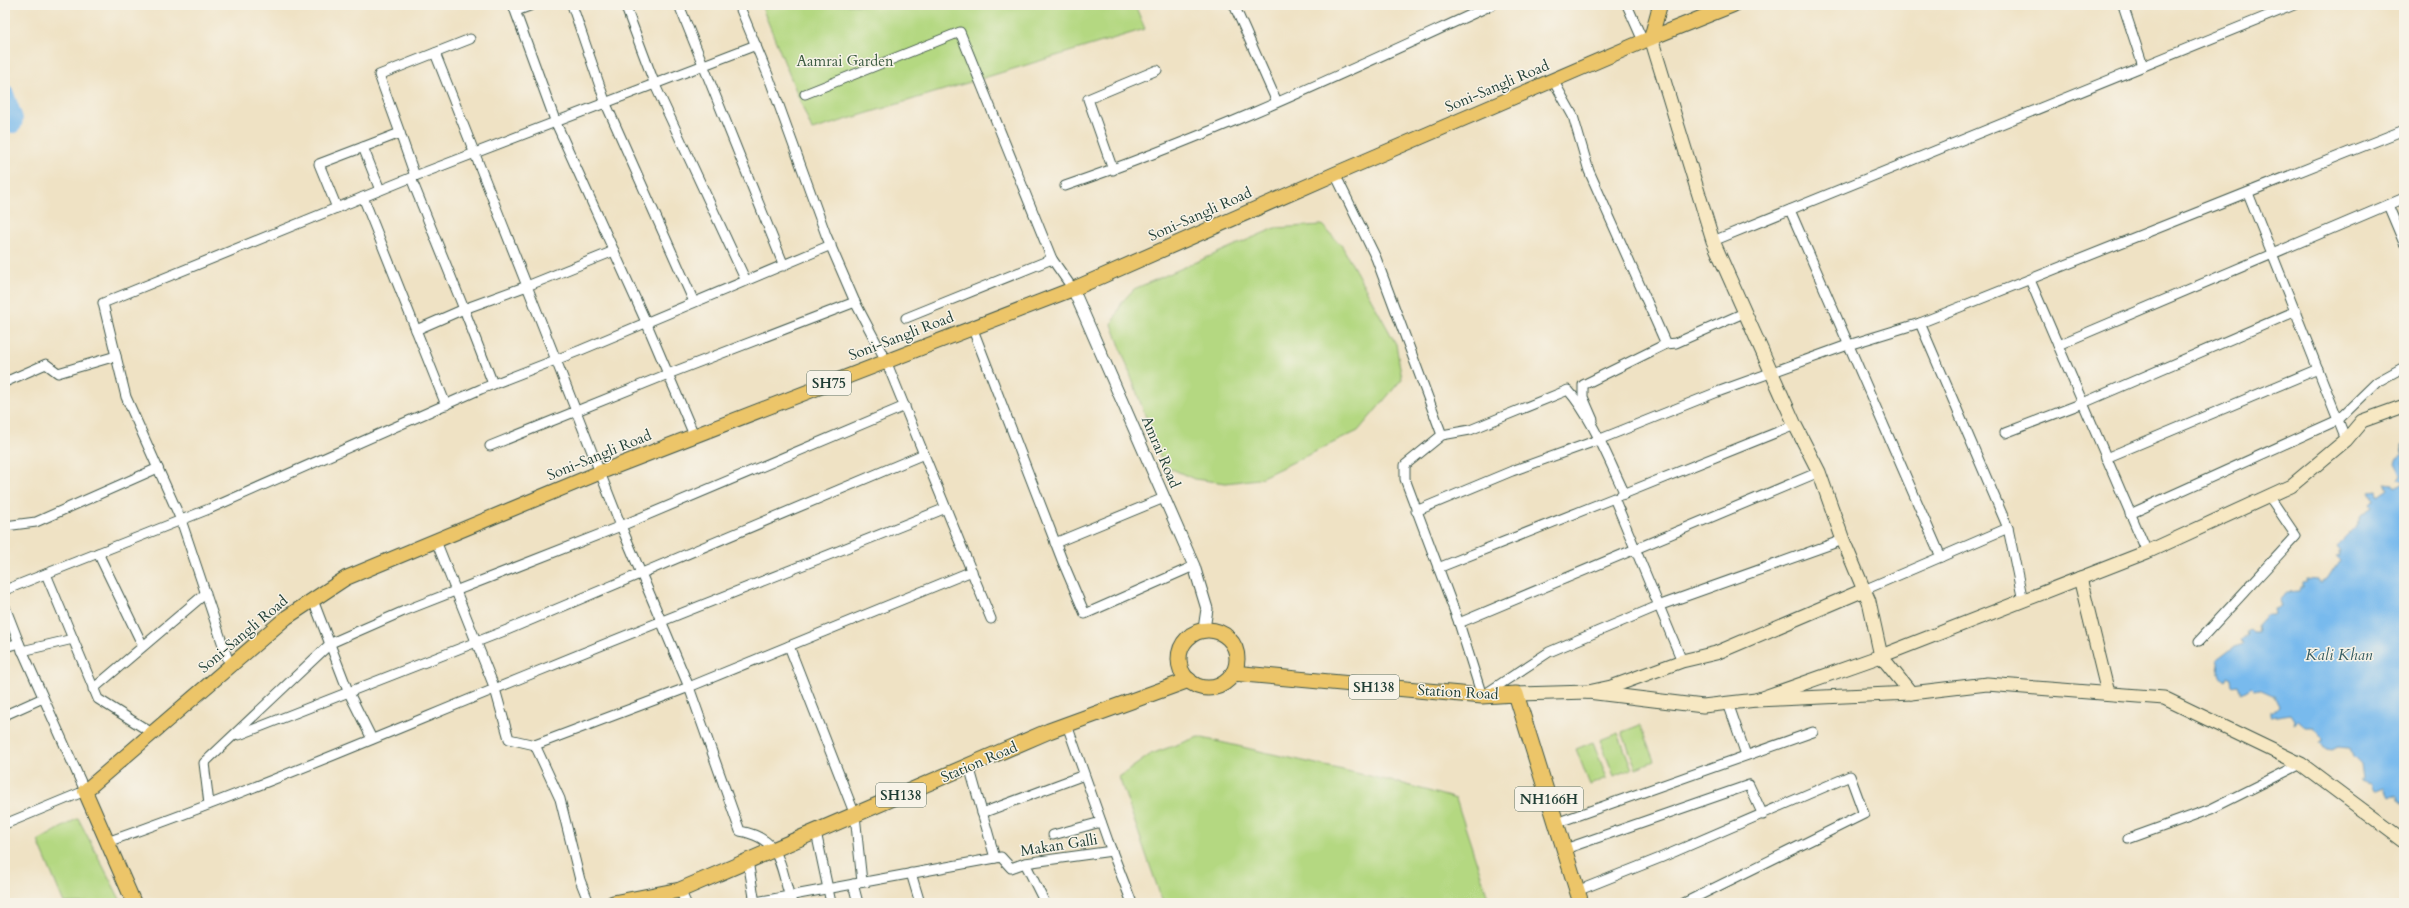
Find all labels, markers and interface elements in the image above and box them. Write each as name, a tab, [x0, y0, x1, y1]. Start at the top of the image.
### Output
park label: Aamrai Garden	[796, 51, 894, 71]
street label: Soni-Sangli Road	[1442, 55, 1552, 117]
street label: Soni-Sangli Road	[1145, 182, 1255, 246]
street label: Soni-Sangli Road	[846, 307, 956, 365]
road number: SH75	[807, 371, 851, 395]
street label: Amrai Road	[1137, 413, 1185, 491]
street label: Soni-Sangli Road	[544, 425, 654, 485]
street label: Soni-Sangli Road	[194, 591, 292, 677]
water label: Kali Khan	[2305, 644, 2373, 666]
road number: SH138	[1349, 675, 1399, 699]
street label: Station Road	[1417, 680, 1499, 704]
street label: Station Road	[938, 737, 1020, 787]
road number: SH138	[876, 783, 926, 807]
road number: NH166H	[1515, 787, 1583, 811]
street label: Makan Galli	[1019, 829, 1099, 861]

